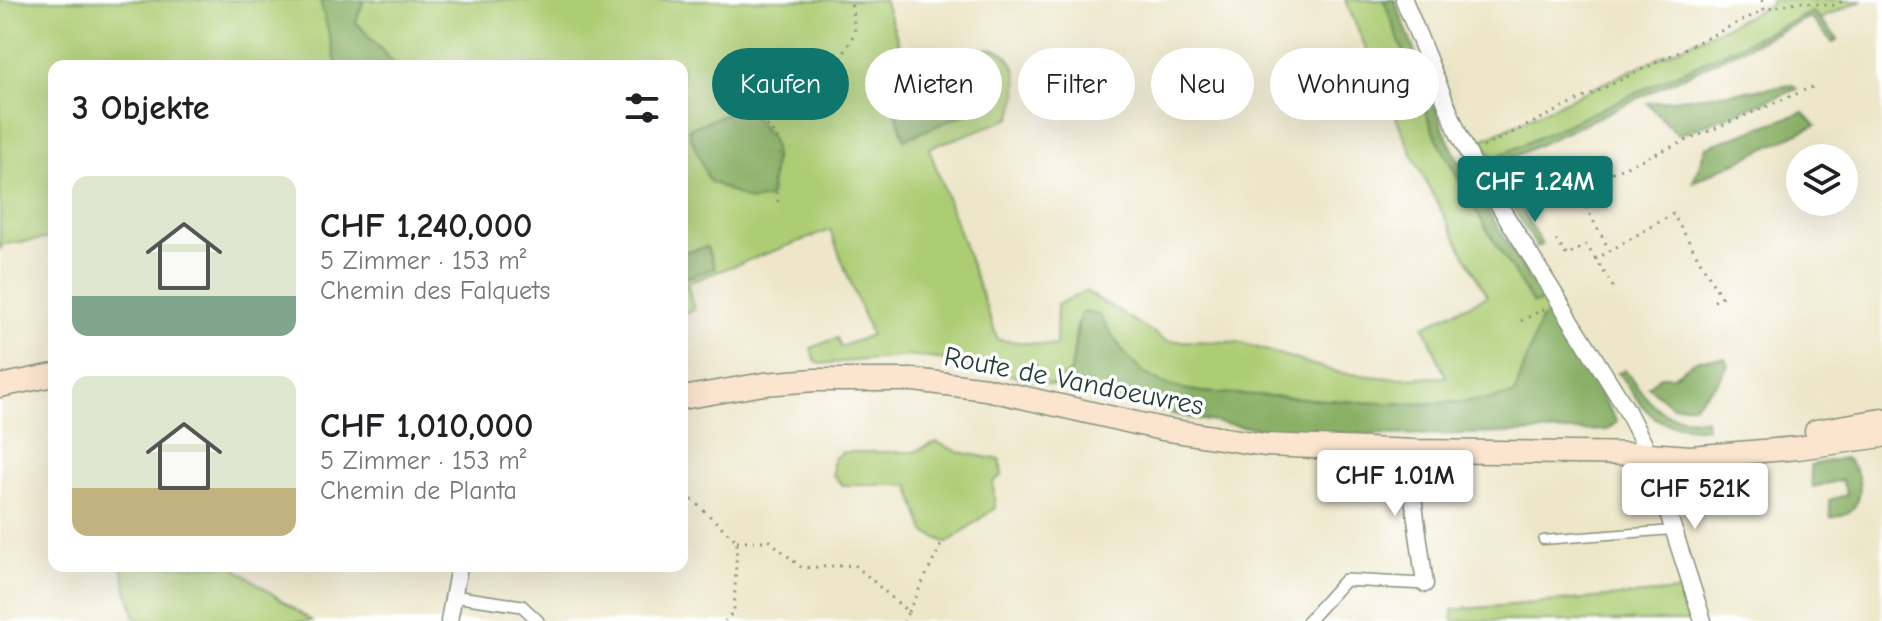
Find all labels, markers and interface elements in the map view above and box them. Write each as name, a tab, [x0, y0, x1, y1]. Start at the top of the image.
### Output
chip: Kaufen	[712, 48, 849, 120]
chip: Mieten	[865, 48, 1002, 120]
chip: Filter	[1018, 48, 1135, 120]
chip: Neu	[1151, 48, 1254, 120]
chip: Wohnung	[1270, 48, 1439, 120]
icon: filters	[620, 86, 664, 130]
text: 3 Objekte	[72, 88, 210, 128]
map controls	[1786, 144, 1858, 216]
button: layers	[1786, 144, 1858, 216]
pin: CHF 1.24M	[1443, 156, 1627, 224]
text: CHF 1.24M	[1476, 167, 1594, 197]
text: CHF 1,240,000	[320, 206, 533, 246]
icon: home	[136, 208, 232, 304]
text: 5 Zimmer · 153 m²	[320, 246, 526, 276]
text: Chemin des Falquets	[320, 276, 550, 306]
street label: Route de Vandoeuvres	[941, 340, 1206, 422]
text: CHF 1,010,000	[320, 406, 534, 446]
icon: home	[136, 408, 232, 504]
text: 5 Zimmer · 153 m²	[320, 446, 526, 476]
pin: CHF 1.01M	[1303, 450, 1487, 518]
text: CHF 1.01M	[1335, 461, 1455, 491]
pin: CHF 521K	[1612, 463, 1778, 531]
text: CHF 521K	[1640, 474, 1750, 504]
text: Chemin de Planta	[320, 476, 517, 506]

